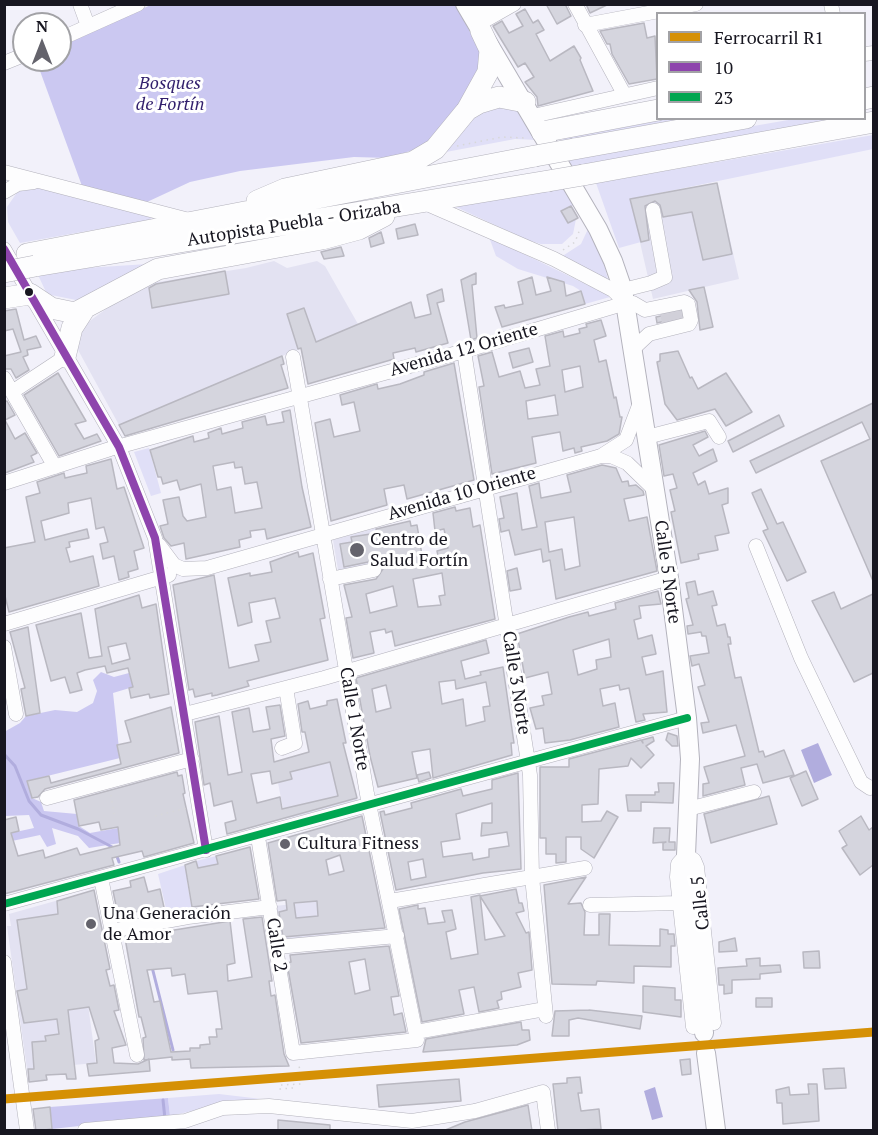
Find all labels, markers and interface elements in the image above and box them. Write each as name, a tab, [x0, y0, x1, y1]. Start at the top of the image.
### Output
north arrow	[12, 12, 72, 72]
legend	[656, 12, 866, 120]
text: N	[36, 15, 48, 37]
text: Ferrocarril R1	[714, 25, 824, 49]
text: 10	[714, 55, 733, 79]
park label: Bosques de Fortín	[136, 73, 204, 116]
text: 23	[714, 85, 733, 109]
street label: Autopista Puebla - Orizaba	[186, 196, 402, 252]
unlabelled marker	[23, 286, 35, 298]
street label: Avenida 12 Oriente	[387, 319, 541, 381]
street label: Avenida 10 Oriente	[385, 463, 539, 525]
street label: Calle 5 Norte	[649, 519, 685, 625]
place label: Centro de Salud Fortín	[370, 529, 468, 572]
marker: Centro de Salud Fortín	[348, 541, 366, 559]
street label: Calle 3 Norte	[497, 630, 535, 736]
street label: Calle 1 Norte	[334, 666, 374, 772]
place label: Cultura Fitness	[297, 833, 419, 855]
marker: Cultura Fitness	[278, 837, 292, 851]
street label: Calle 5	[687, 875, 715, 931]
place label: Una Generación de Amor	[103, 903, 231, 946]
street label: Calle 2	[261, 916, 291, 974]
marker: Una Generación de Amor	[84, 917, 98, 931]

